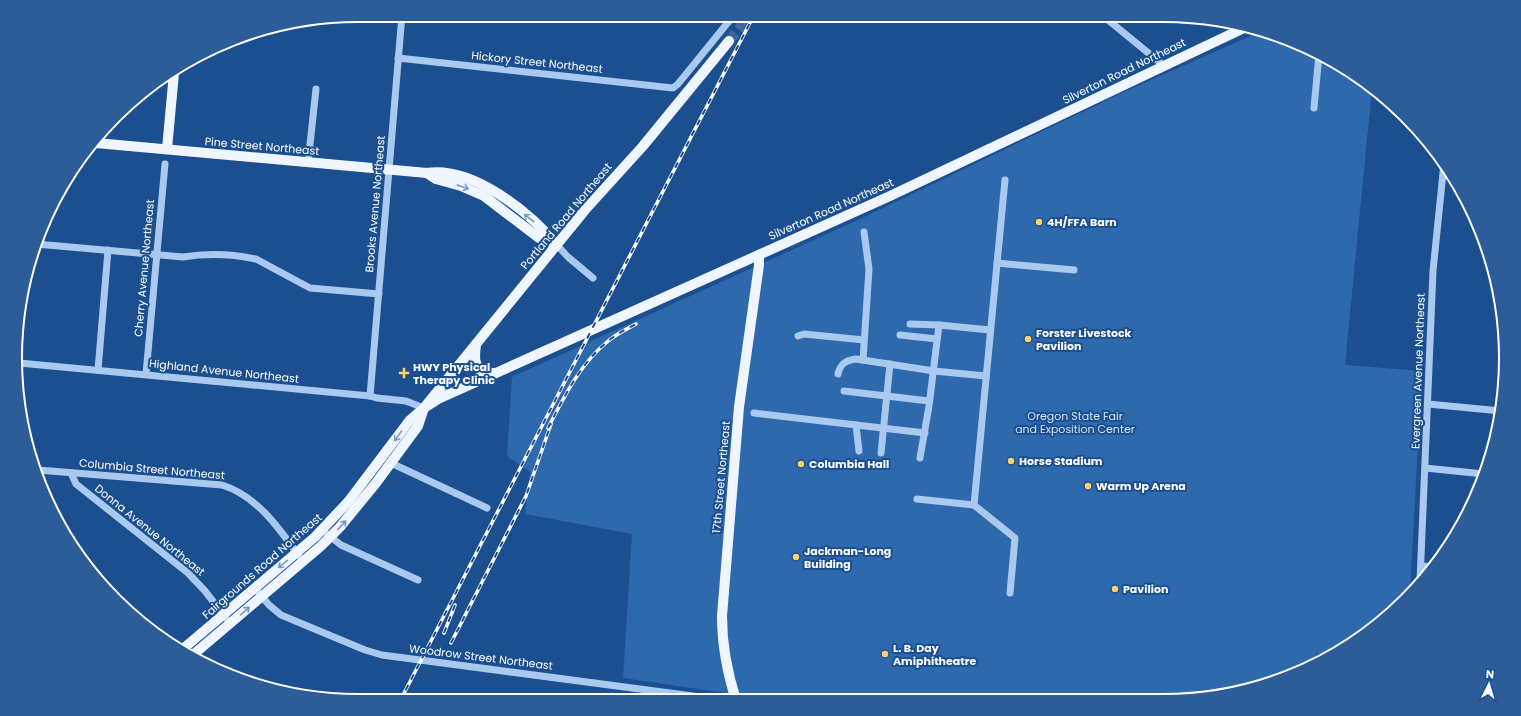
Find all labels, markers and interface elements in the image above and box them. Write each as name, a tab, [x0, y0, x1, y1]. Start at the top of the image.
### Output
street label: Silverton Road Northeast	[1060, 34, 1188, 108]
street label: Hickory Street Northeast	[471, 47, 603, 77]
street label: Pine Street Northeast	[204, 133, 320, 159]
street label: Brooks Avenue Northeast	[361, 135, 389, 273]
street label: Portland Road Northeast	[517, 159, 615, 273]
street label: Silverton Road Northeast	[766, 174, 896, 244]
one-way arrow	[457, 183, 469, 191]
street label: Cherry Avenue Northeast	[130, 199, 158, 337]
one-way arrow	[524, 214, 535, 223]
place label: 4H/FFA Barn	[1047, 214, 1117, 230]
marker: 4H/FFA Barn	[1034, 217, 1044, 227]
street label: Evergreen Avenue Northeast	[1407, 293, 1429, 449]
place label: Forster Livestock Pavilion	[1036, 325, 1132, 354]
marker: Forster Livestock Pavilion	[1023, 334, 1033, 344]
street label: Highland Avenue Northeast	[148, 355, 300, 387]
place label: HWY Physical Therapy Clinic	[413, 359, 495, 388]
marker: HWY Physical Therapy Clinic	[398, 367, 410, 379]
park label: Oregon State Fair and Exposition Center	[1015, 408, 1135, 437]
street label: 17th Street Northeast	[708, 420, 734, 534]
one-way arrow	[393, 431, 402, 442]
place label: Horse Stadium	[1019, 453, 1103, 469]
street label: Columbia Street Northeast	[78, 455, 226, 483]
place label: Columbia Hall	[809, 456, 889, 472]
marker: Horse Stadium	[1006, 456, 1016, 466]
marker: Columbia Hall	[796, 459, 806, 469]
place label: Warm Up Arena	[1096, 478, 1186, 494]
street label: Donna Avenue Northeast	[92, 481, 208, 579]
marker: Warm Up Arena	[1083, 481, 1093, 491]
street label: Fairgrounds Road Northeast	[199, 509, 325, 623]
one-way arrow	[337, 520, 347, 530]
place label: Jackman-Long Building	[804, 543, 891, 572]
marker: Jackman-Long Building	[791, 552, 801, 562]
one-way arrow	[278, 559, 288, 568]
place label: Pavilion	[1123, 581, 1168, 597]
marker: Pavilion	[1110, 584, 1120, 594]
one-way arrow	[239, 607, 249, 616]
street label: Woodrow Street Northeast	[408, 640, 554, 674]
place label: L. B. Day Amiphitheatre	[893, 640, 976, 669]
marker: L. B. Day Amiphitheatre	[880, 649, 890, 659]
north arrow	[1469, 664, 1509, 704]
text: N	[1485, 666, 1495, 682]

